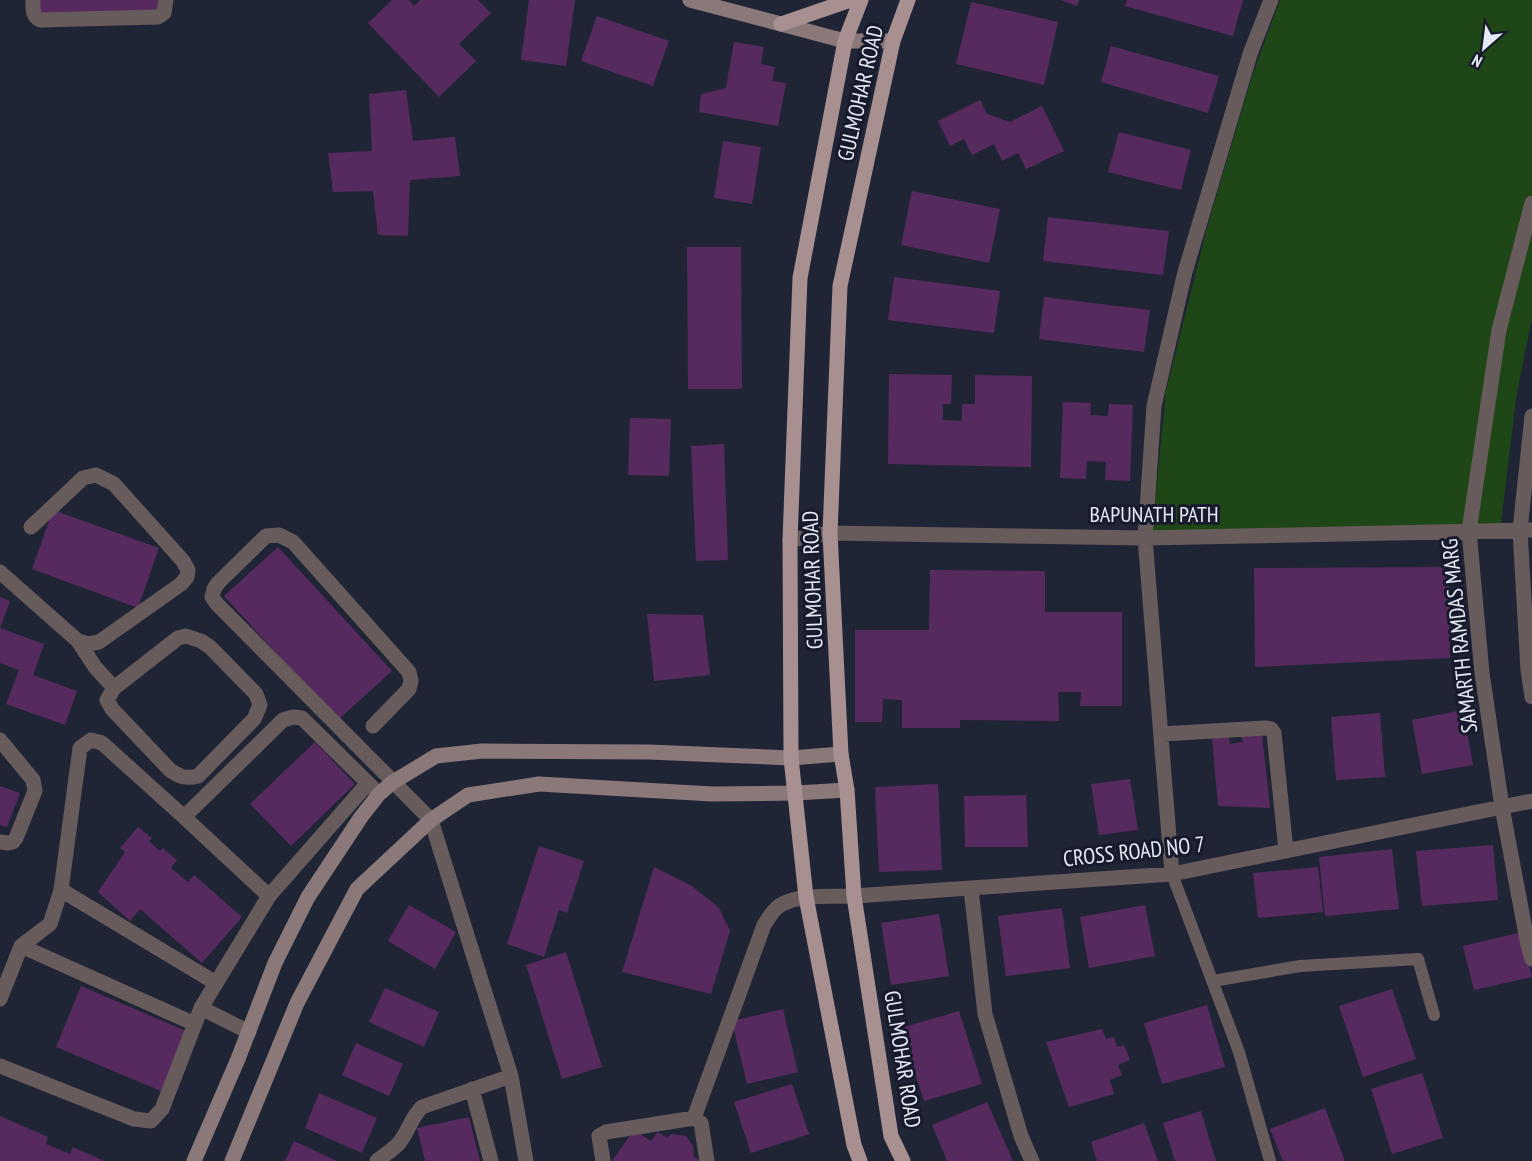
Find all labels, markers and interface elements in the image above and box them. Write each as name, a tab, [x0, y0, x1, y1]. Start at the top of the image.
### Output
north arrow	[1454, 18, 1514, 78]
street label: GULMOHAR ROAD	[831, 22, 889, 164]
text: N	[1468, 50, 1485, 72]
street label: BAPUNATH PATH	[1089, 500, 1219, 528]
street label: GULMOHAR ROAD	[796, 510, 828, 650]
street label: SAMARTH RAMDAS MARG	[1435, 537, 1483, 735]
street label: CROSS ROAD NO 7	[1062, 830, 1206, 872]
street label: GULMOHAR ROAD	[878, 988, 928, 1130]

